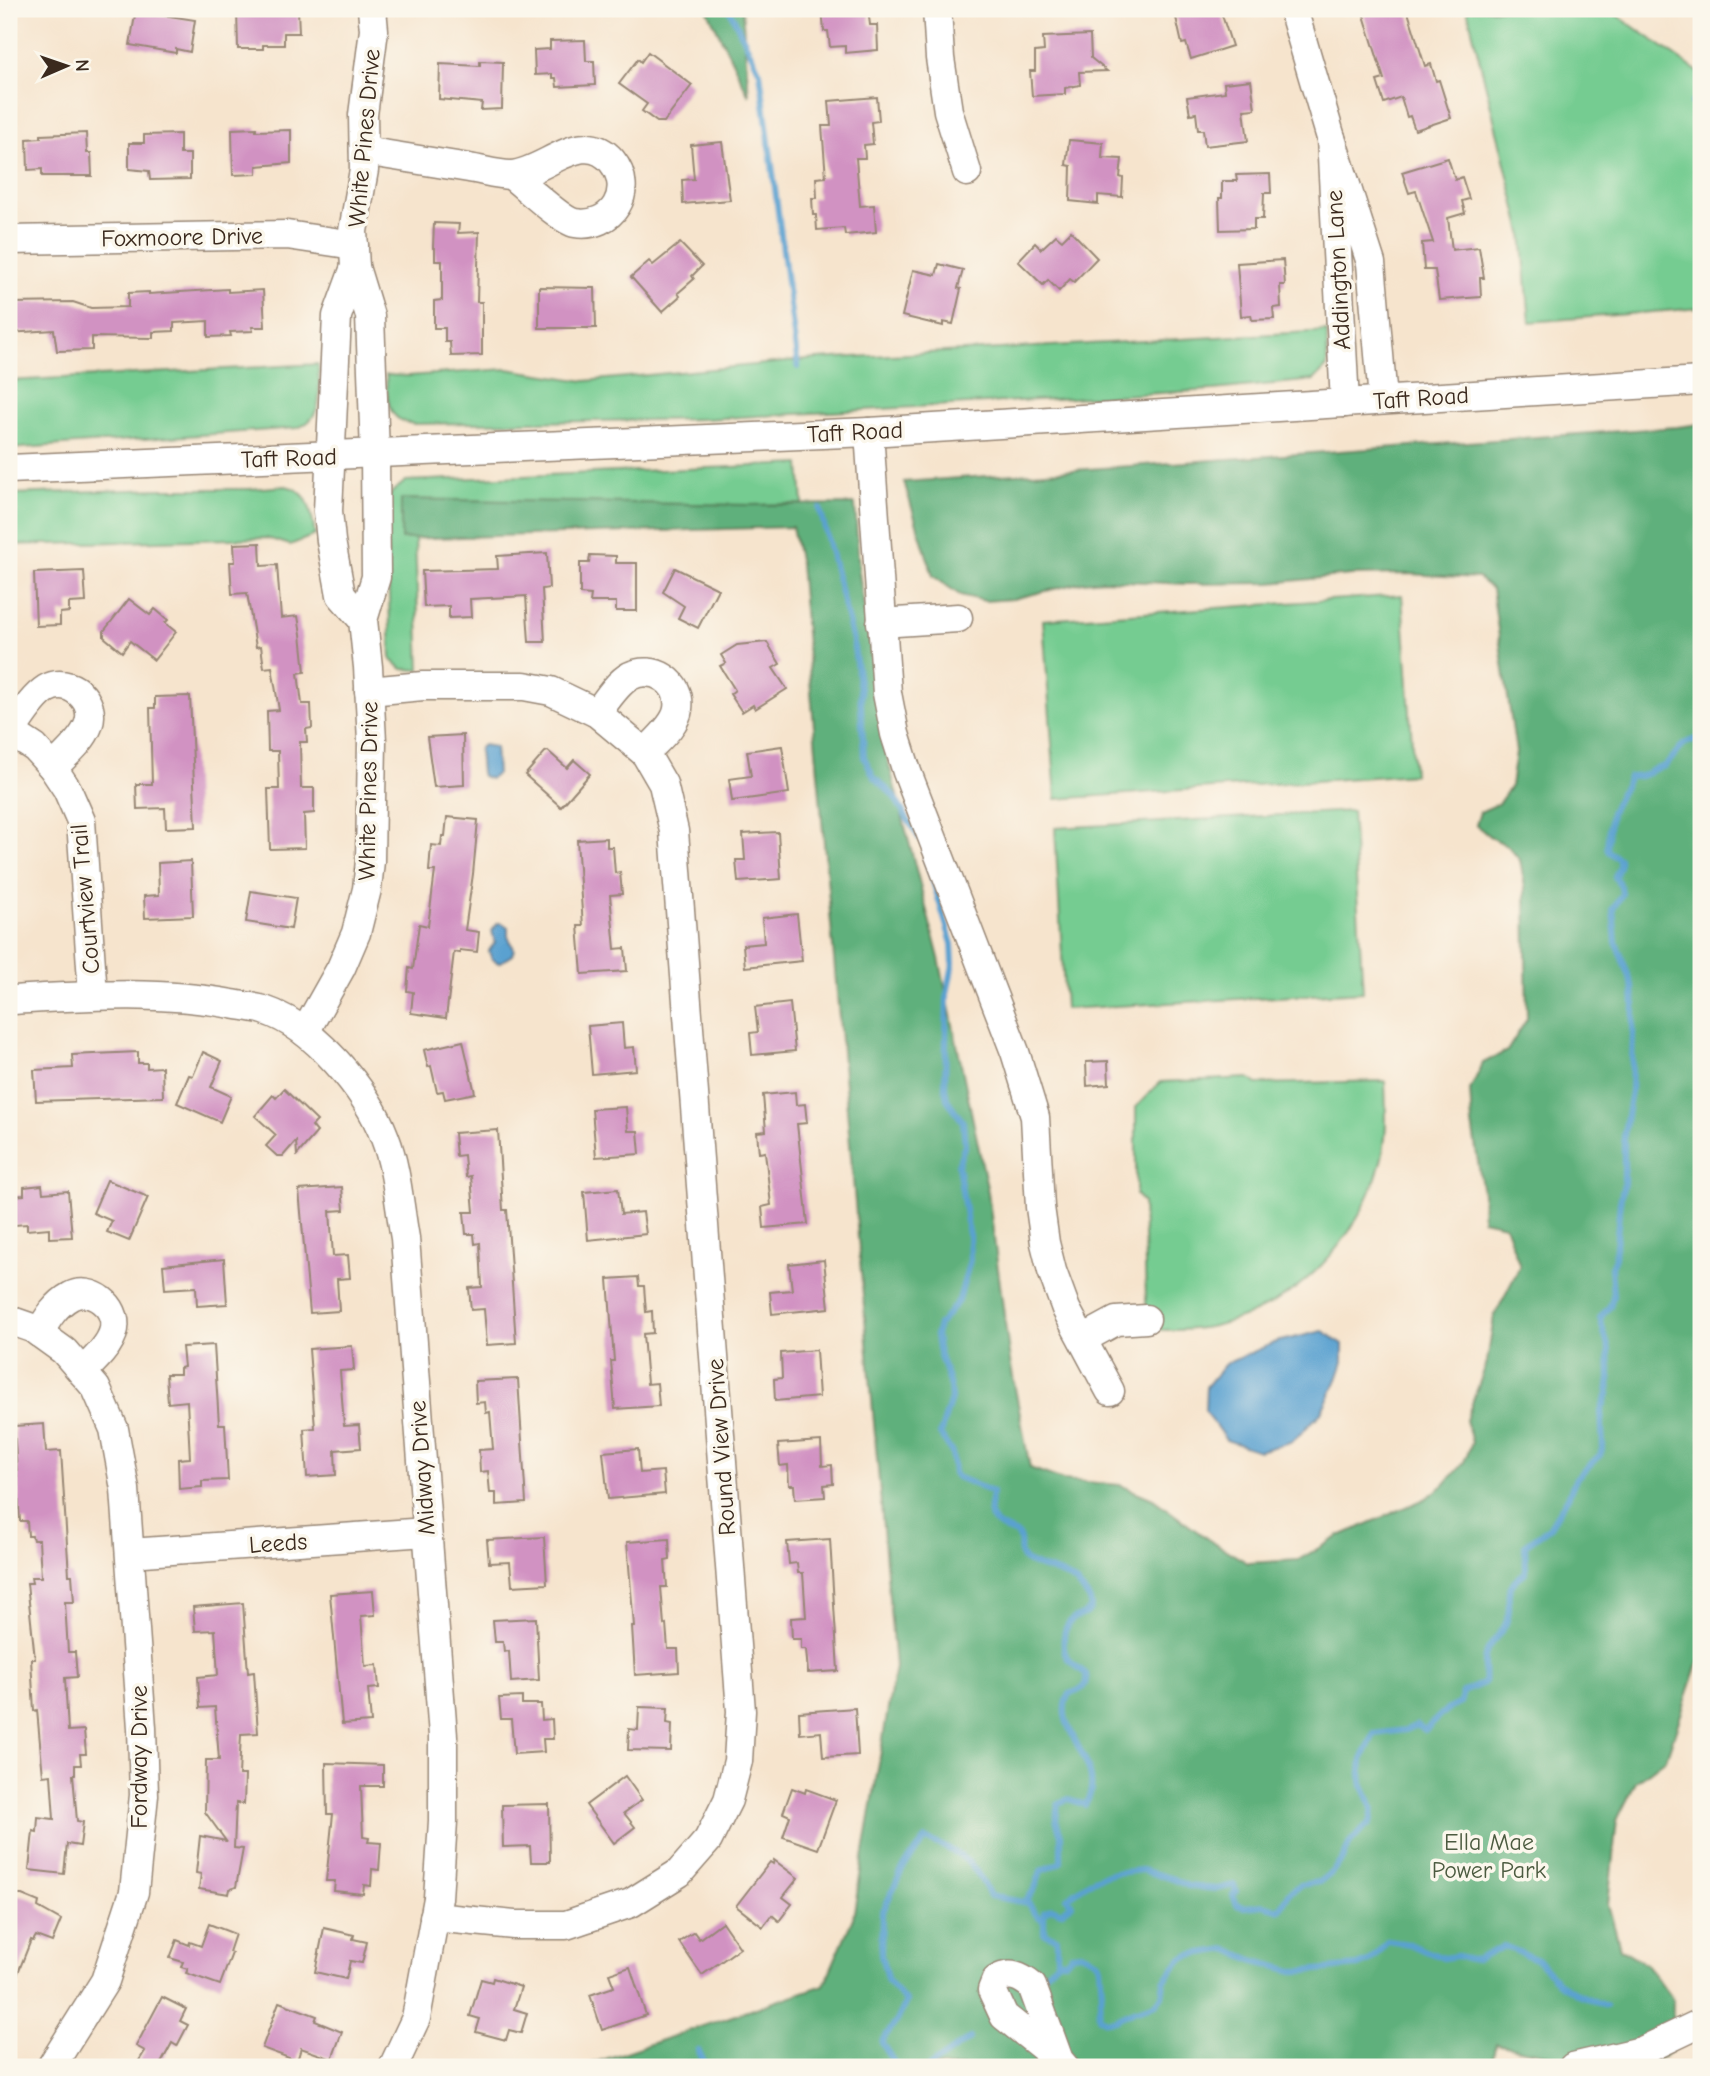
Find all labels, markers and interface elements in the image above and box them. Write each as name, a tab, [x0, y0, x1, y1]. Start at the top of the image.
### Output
north arrow	[32, 32, 102, 102]
street label: White Pines Drive	[342, 48, 386, 228]
text: N	[71, 59, 93, 72]
street label: Addington Lane	[1320, 189, 1356, 351]
street label: Foxmoore Drive	[101, 222, 263, 252]
street label: Taft Road	[1372, 381, 1470, 415]
street label: Taft Road	[806, 416, 904, 448]
street label: Taft Road	[241, 442, 337, 474]
street label: White Pines Drive	[352, 701, 384, 881]
street label: Courtview Trail	[64, 823, 106, 975]
street label: Round View Drive	[701, 1358, 741, 1536]
street label: Midway Drive	[403, 1400, 441, 1536]
street label: Leeds	[248, 1527, 308, 1559]
street label: Fordway Drive	[125, 1685, 153, 1829]
park label: Ella Mae Power Park	[1432, 1828, 1547, 1884]

